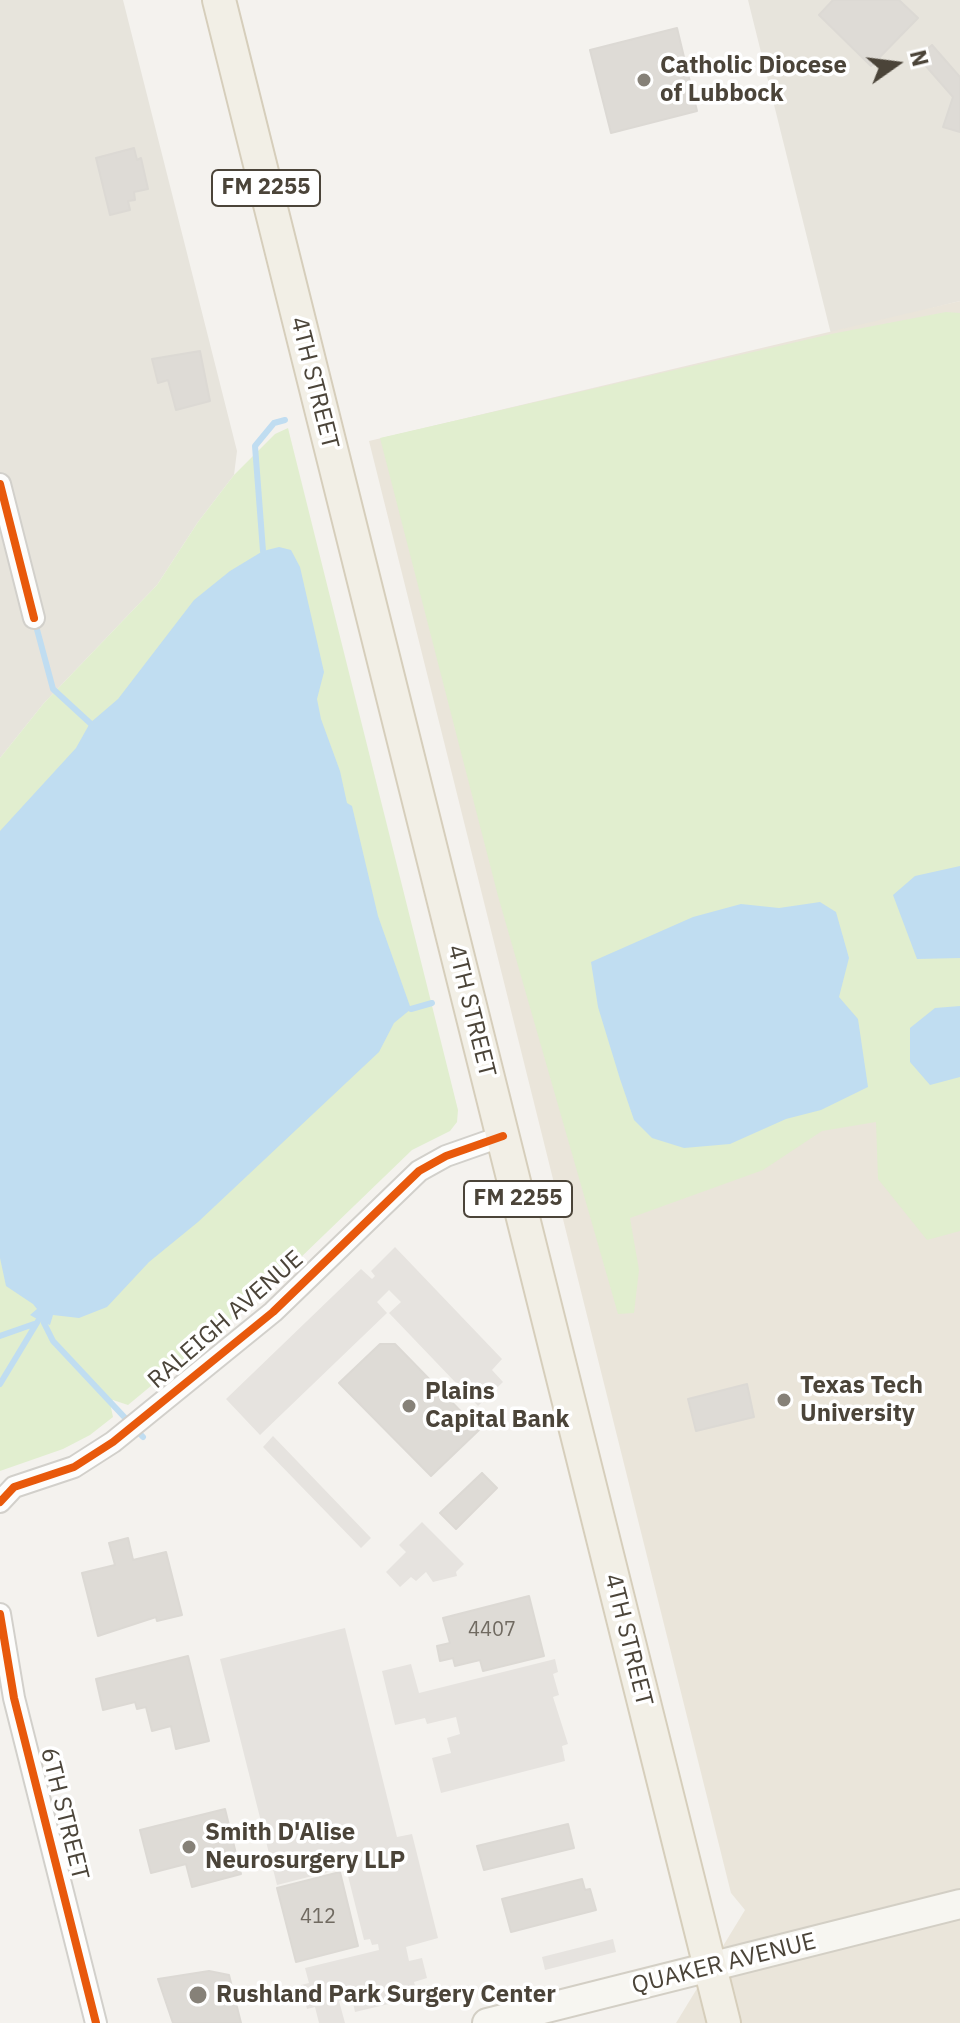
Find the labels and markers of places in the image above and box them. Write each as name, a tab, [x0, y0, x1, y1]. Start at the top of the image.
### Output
place label: Catholic Diocese of Lubbock	[660, 52, 847, 108]
marker: Catholic Diocese of Lubbock	[635, 71, 653, 89]
place label: Texas Tech University	[800, 1372, 923, 1428]
place label: Plains Capital Bank	[425, 1378, 569, 1434]
marker: Texas Tech University	[775, 1391, 793, 1409]
marker: Plains Capital Bank	[400, 1397, 418, 1415]
place label: Smith D'Alise Neurosurgery LLP	[205, 1819, 405, 1875]
marker: Smith D'Alise Neurosurgery LLP	[180, 1838, 198, 1856]
place label: Rushland Park Surgery Center	[216, 1981, 556, 2009]
marker: Rushland Park Surgery Center	[187, 1984, 209, 2006]

